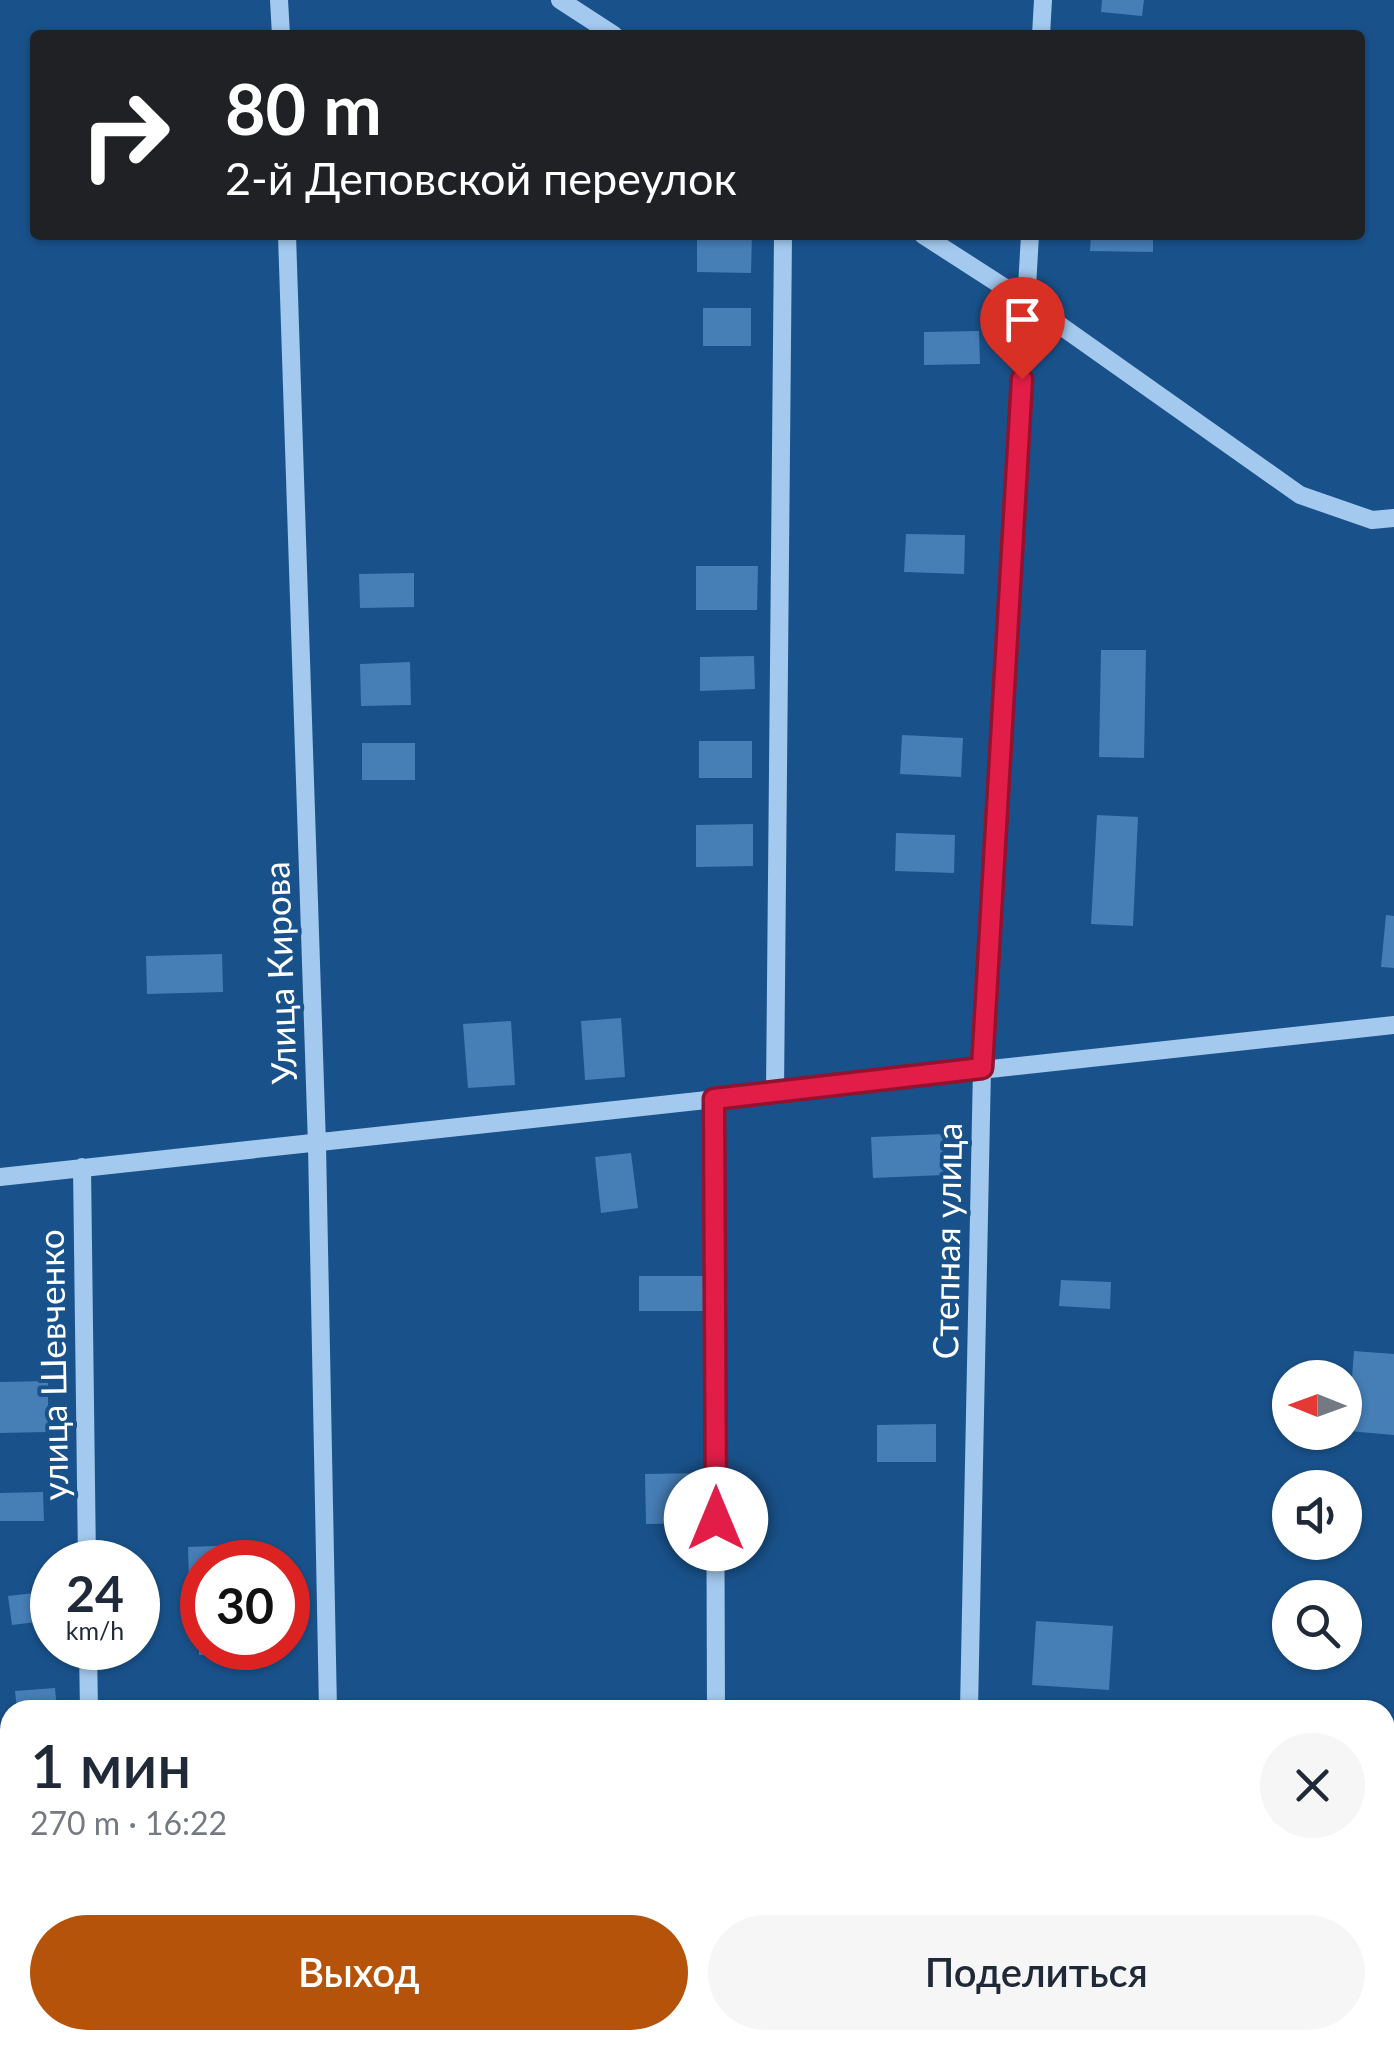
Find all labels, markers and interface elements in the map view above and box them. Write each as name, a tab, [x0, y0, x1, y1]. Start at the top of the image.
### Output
text: 80 m	[225, 66, 382, 150]
icon: right	[60, 70, 190, 200]
text: 2-й Деповской переулок	[225, 151, 737, 205]
pin	[980, 277, 1065, 380]
icon: arrive	[995, 292, 1050, 347]
street label: Улица Кирова	[254, 861, 304, 1085]
street label: Степная улица	[923, 1122, 969, 1360]
street label: улица Шевченко	[29, 1229, 75, 1501]
north arrow	[1272, 1360, 1362, 1450]
map controls	[1272, 1360, 1362, 1670]
position arrow	[664, 1467, 768, 1571]
button: sound	[1272, 1470, 1362, 1560]
speed limit sign: 30	[180, 1540, 310, 1670]
text: 24	[66, 1563, 124, 1623]
button: search	[1272, 1580, 1362, 1670]
text: km/h	[66, 1615, 124, 1645]
text: 1 мин	[30, 1729, 191, 1801]
button: close	[1260, 1733, 1365, 1838]
text: 270 m · 16:22	[30, 1803, 227, 1842]
button: Выход	[30, 1915, 688, 2030]
button: Поделиться	[708, 1915, 1365, 2030]

